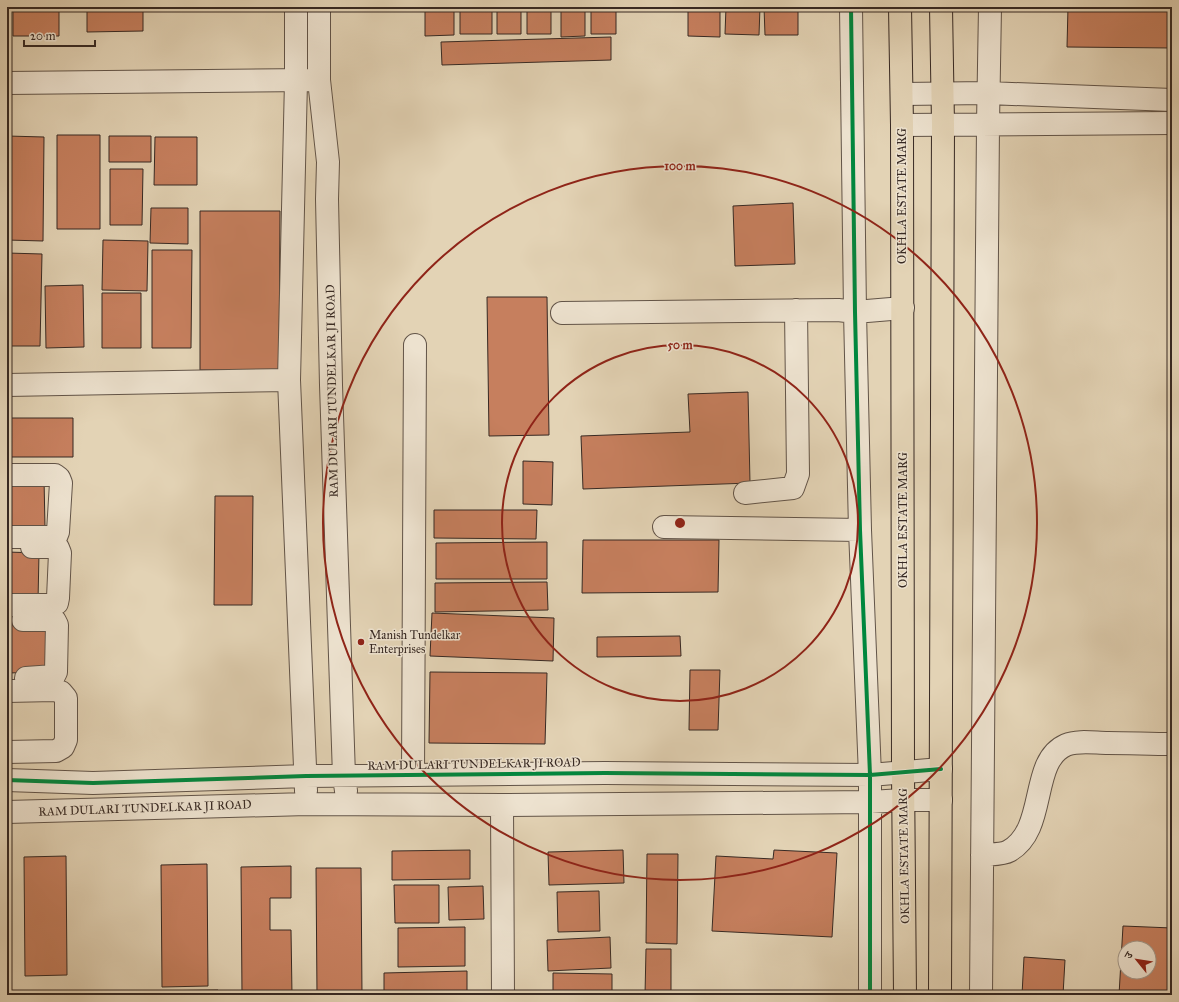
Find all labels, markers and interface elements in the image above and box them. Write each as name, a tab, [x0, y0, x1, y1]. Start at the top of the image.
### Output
scale bar	[24, 22, 95, 48]
text: 20 m	[30, 29, 56, 43]
street label: OKHLA ESTATE MARG	[895, 128, 909, 264]
text: 100 m	[664, 159, 697, 173]
street label: RAM DULARI TUNDELKAR JI ROAD	[323, 284, 342, 498]
text: 50 m	[667, 338, 694, 352]
street label: OKHLA ESTATE MARG	[896, 452, 910, 588]
centre of rings	[673, 516, 687, 530]
place label: Manish Tundelkar Enterprises	[369, 628, 461, 656]
marker: Manish Tundelkar Enterprises	[356, 637, 366, 647]
street label: RAM DULARI TUNDELKAR JI ROAD	[367, 755, 581, 774]
street label: OKHLA ESTATE MARG	[896, 788, 912, 924]
street label: RAM DULARI TUNDELKAR JI ROAD	[38, 797, 252, 820]
north arrow	[1117, 940, 1157, 980]
text: उ	[1121, 948, 1136, 962]

